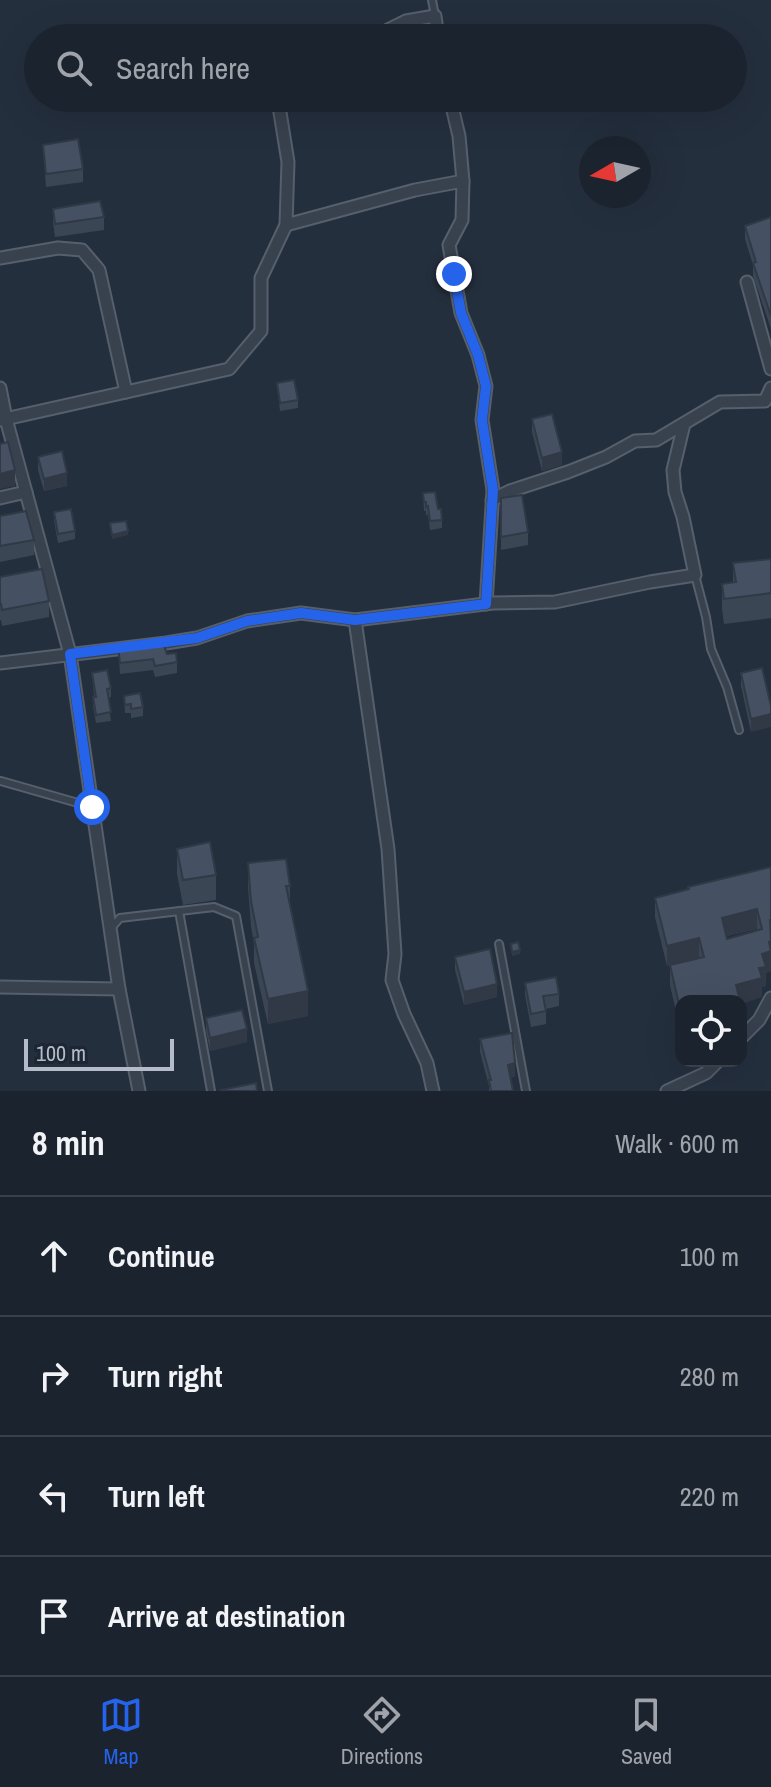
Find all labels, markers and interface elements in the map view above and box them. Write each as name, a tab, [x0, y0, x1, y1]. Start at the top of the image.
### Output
search box	[24, 24, 747, 112]
icon: search	[52, 46, 96, 90]
text: Search here	[116, 48, 250, 88]
north arrow	[579, 136, 651, 208]
route end	[436, 256, 472, 292]
route start	[74, 789, 110, 825]
map controls	[675, 995, 747, 1067]
button: locate	[675, 995, 747, 1067]
scale bar	[24, 1035, 174, 1071]
text: 100 m	[36, 1038, 86, 1068]
text: 8 min	[32, 1120, 105, 1166]
text: Walk · 600 m	[615, 1126, 739, 1161]
icon: ahead	[32, 1234, 76, 1278]
text: Continue	[108, 1236, 215, 1276]
text: 100 m	[680, 1239, 739, 1274]
icon: right	[32, 1354, 76, 1398]
text: Turn right	[108, 1356, 222, 1396]
text: 280 m	[680, 1359, 739, 1394]
icon: left	[32, 1474, 76, 1518]
text: Turn left	[108, 1476, 205, 1516]
text: 220 m	[680, 1479, 739, 1514]
icon: arrive	[32, 1594, 76, 1638]
text: Arrive at destination	[108, 1596, 346, 1636]
tab: Map	[99, 1693, 143, 1771]
tab: Directions	[341, 1693, 423, 1771]
tab: Saved	[621, 1693, 672, 1771]

